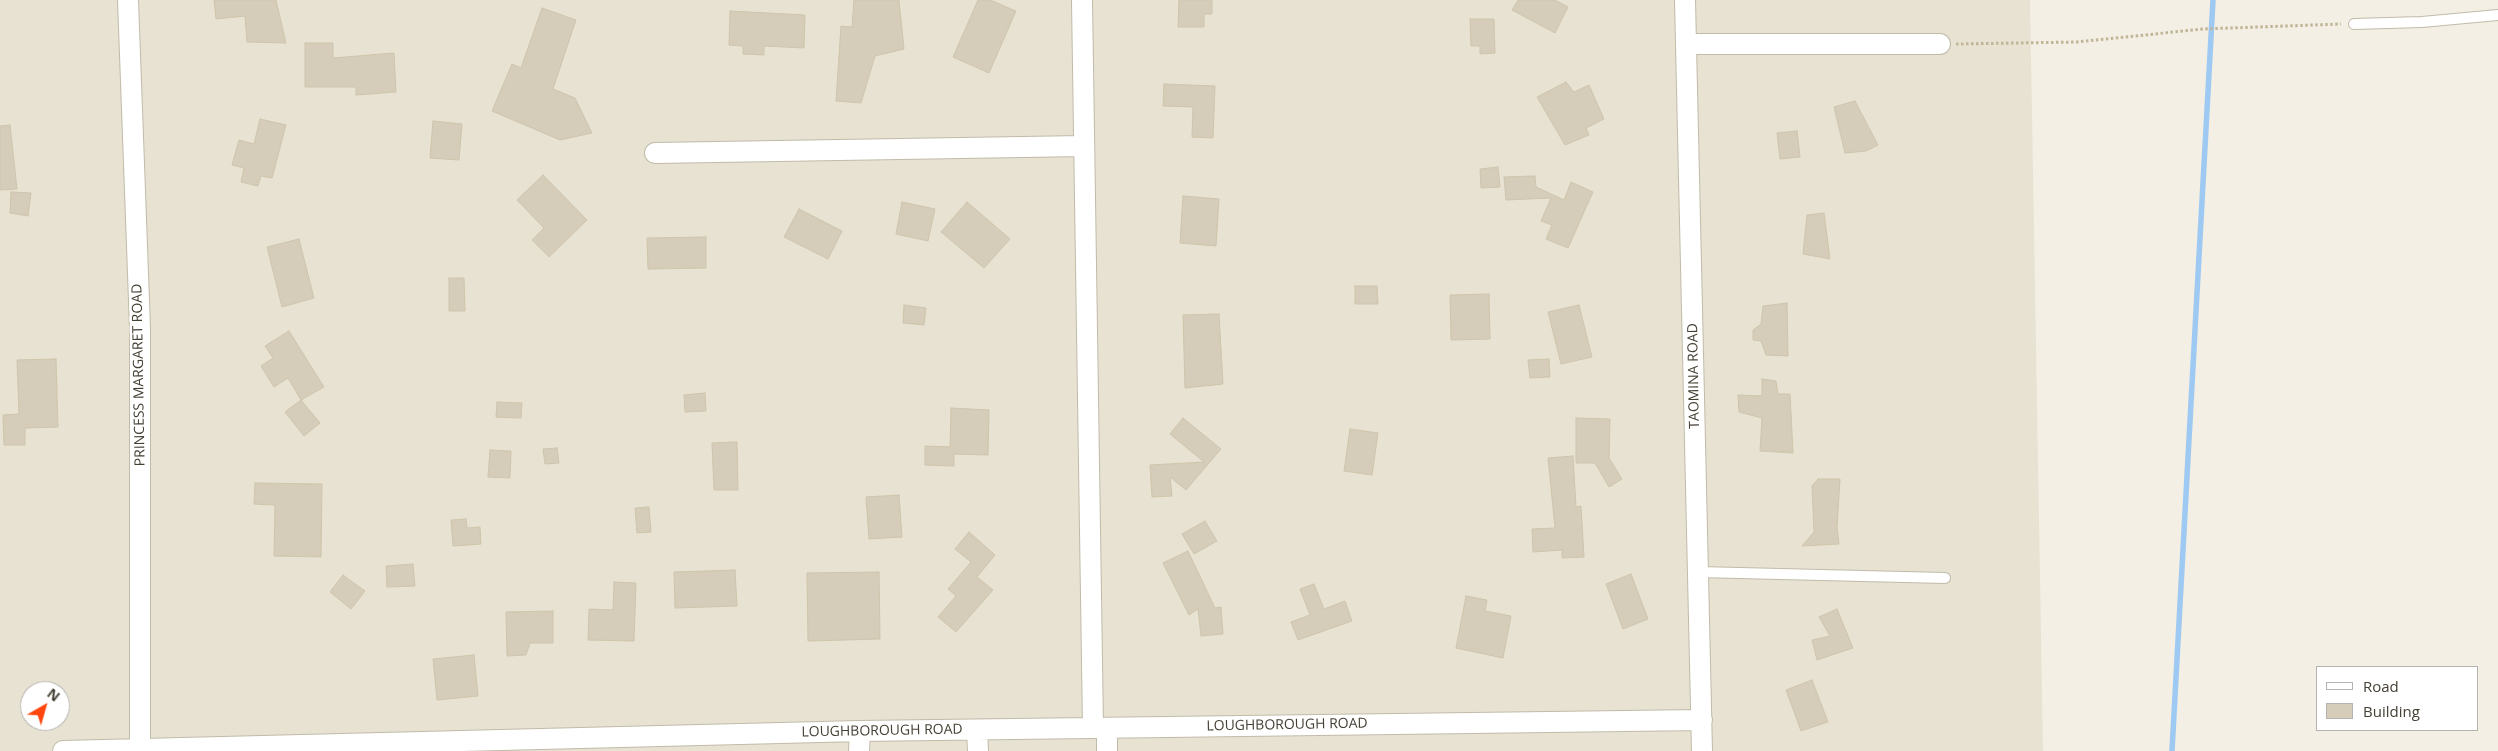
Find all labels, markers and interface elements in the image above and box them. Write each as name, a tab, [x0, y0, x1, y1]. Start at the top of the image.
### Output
street label: PRINCESS MARGARET ROAD	[129, 284, 149, 466]
street label: TAOMINA ROAD	[1685, 323, 1703, 429]
legend	[2316, 666, 2478, 731]
text: Road	[2363, 676, 2399, 696]
north arrow	[20, 681, 70, 731]
text: N	[44, 684, 64, 706]
text: Building	[2363, 701, 2420, 721]
street label: LOUGHBOROUGH ROAD	[1206, 715, 1368, 735]
street label: LOUGHBOROUGH ROAD	[801, 721, 963, 741]

